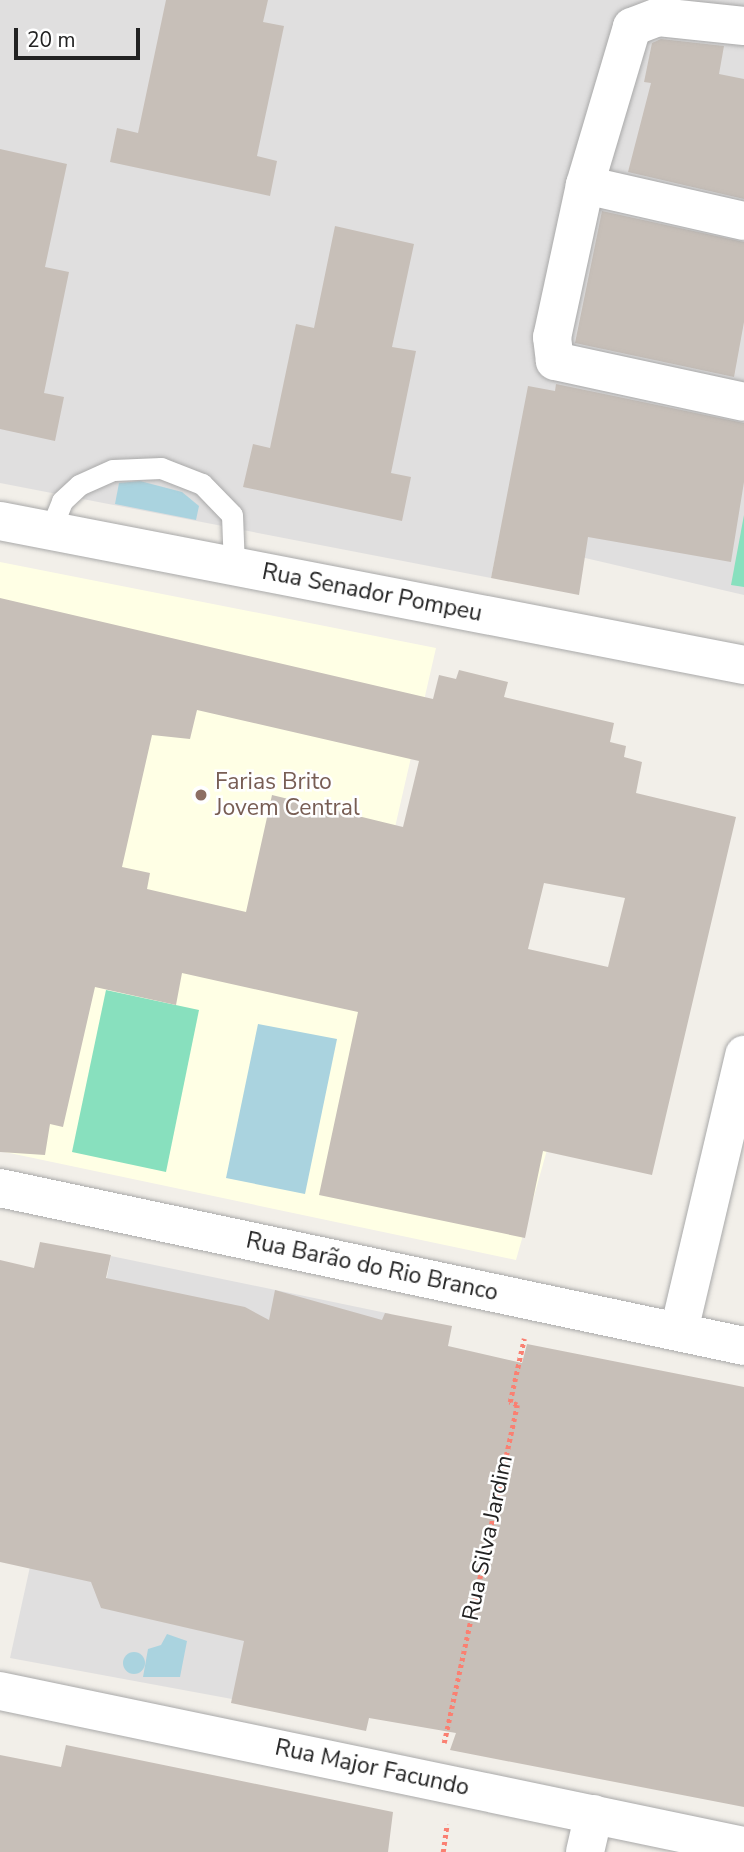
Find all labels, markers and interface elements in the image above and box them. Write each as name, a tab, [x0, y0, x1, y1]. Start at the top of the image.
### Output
scale bar	[18, 14, 144, 58]
text: 20 m	[27, 26, 76, 54]
street label: Rua Senador Pompeu	[260, 558, 484, 628]
place label: Farias Brito Jovem Central	[215, 768, 360, 822]
marker: Farias Brito Jovem Central	[193, 787, 209, 803]
street label: Rua Barão do Rio Branco	[244, 1227, 500, 1307]
street label: Rua Silva Jardim	[457, 1453, 519, 1623]
street label: Rua Major Facundo	[272, 1734, 472, 1802]

